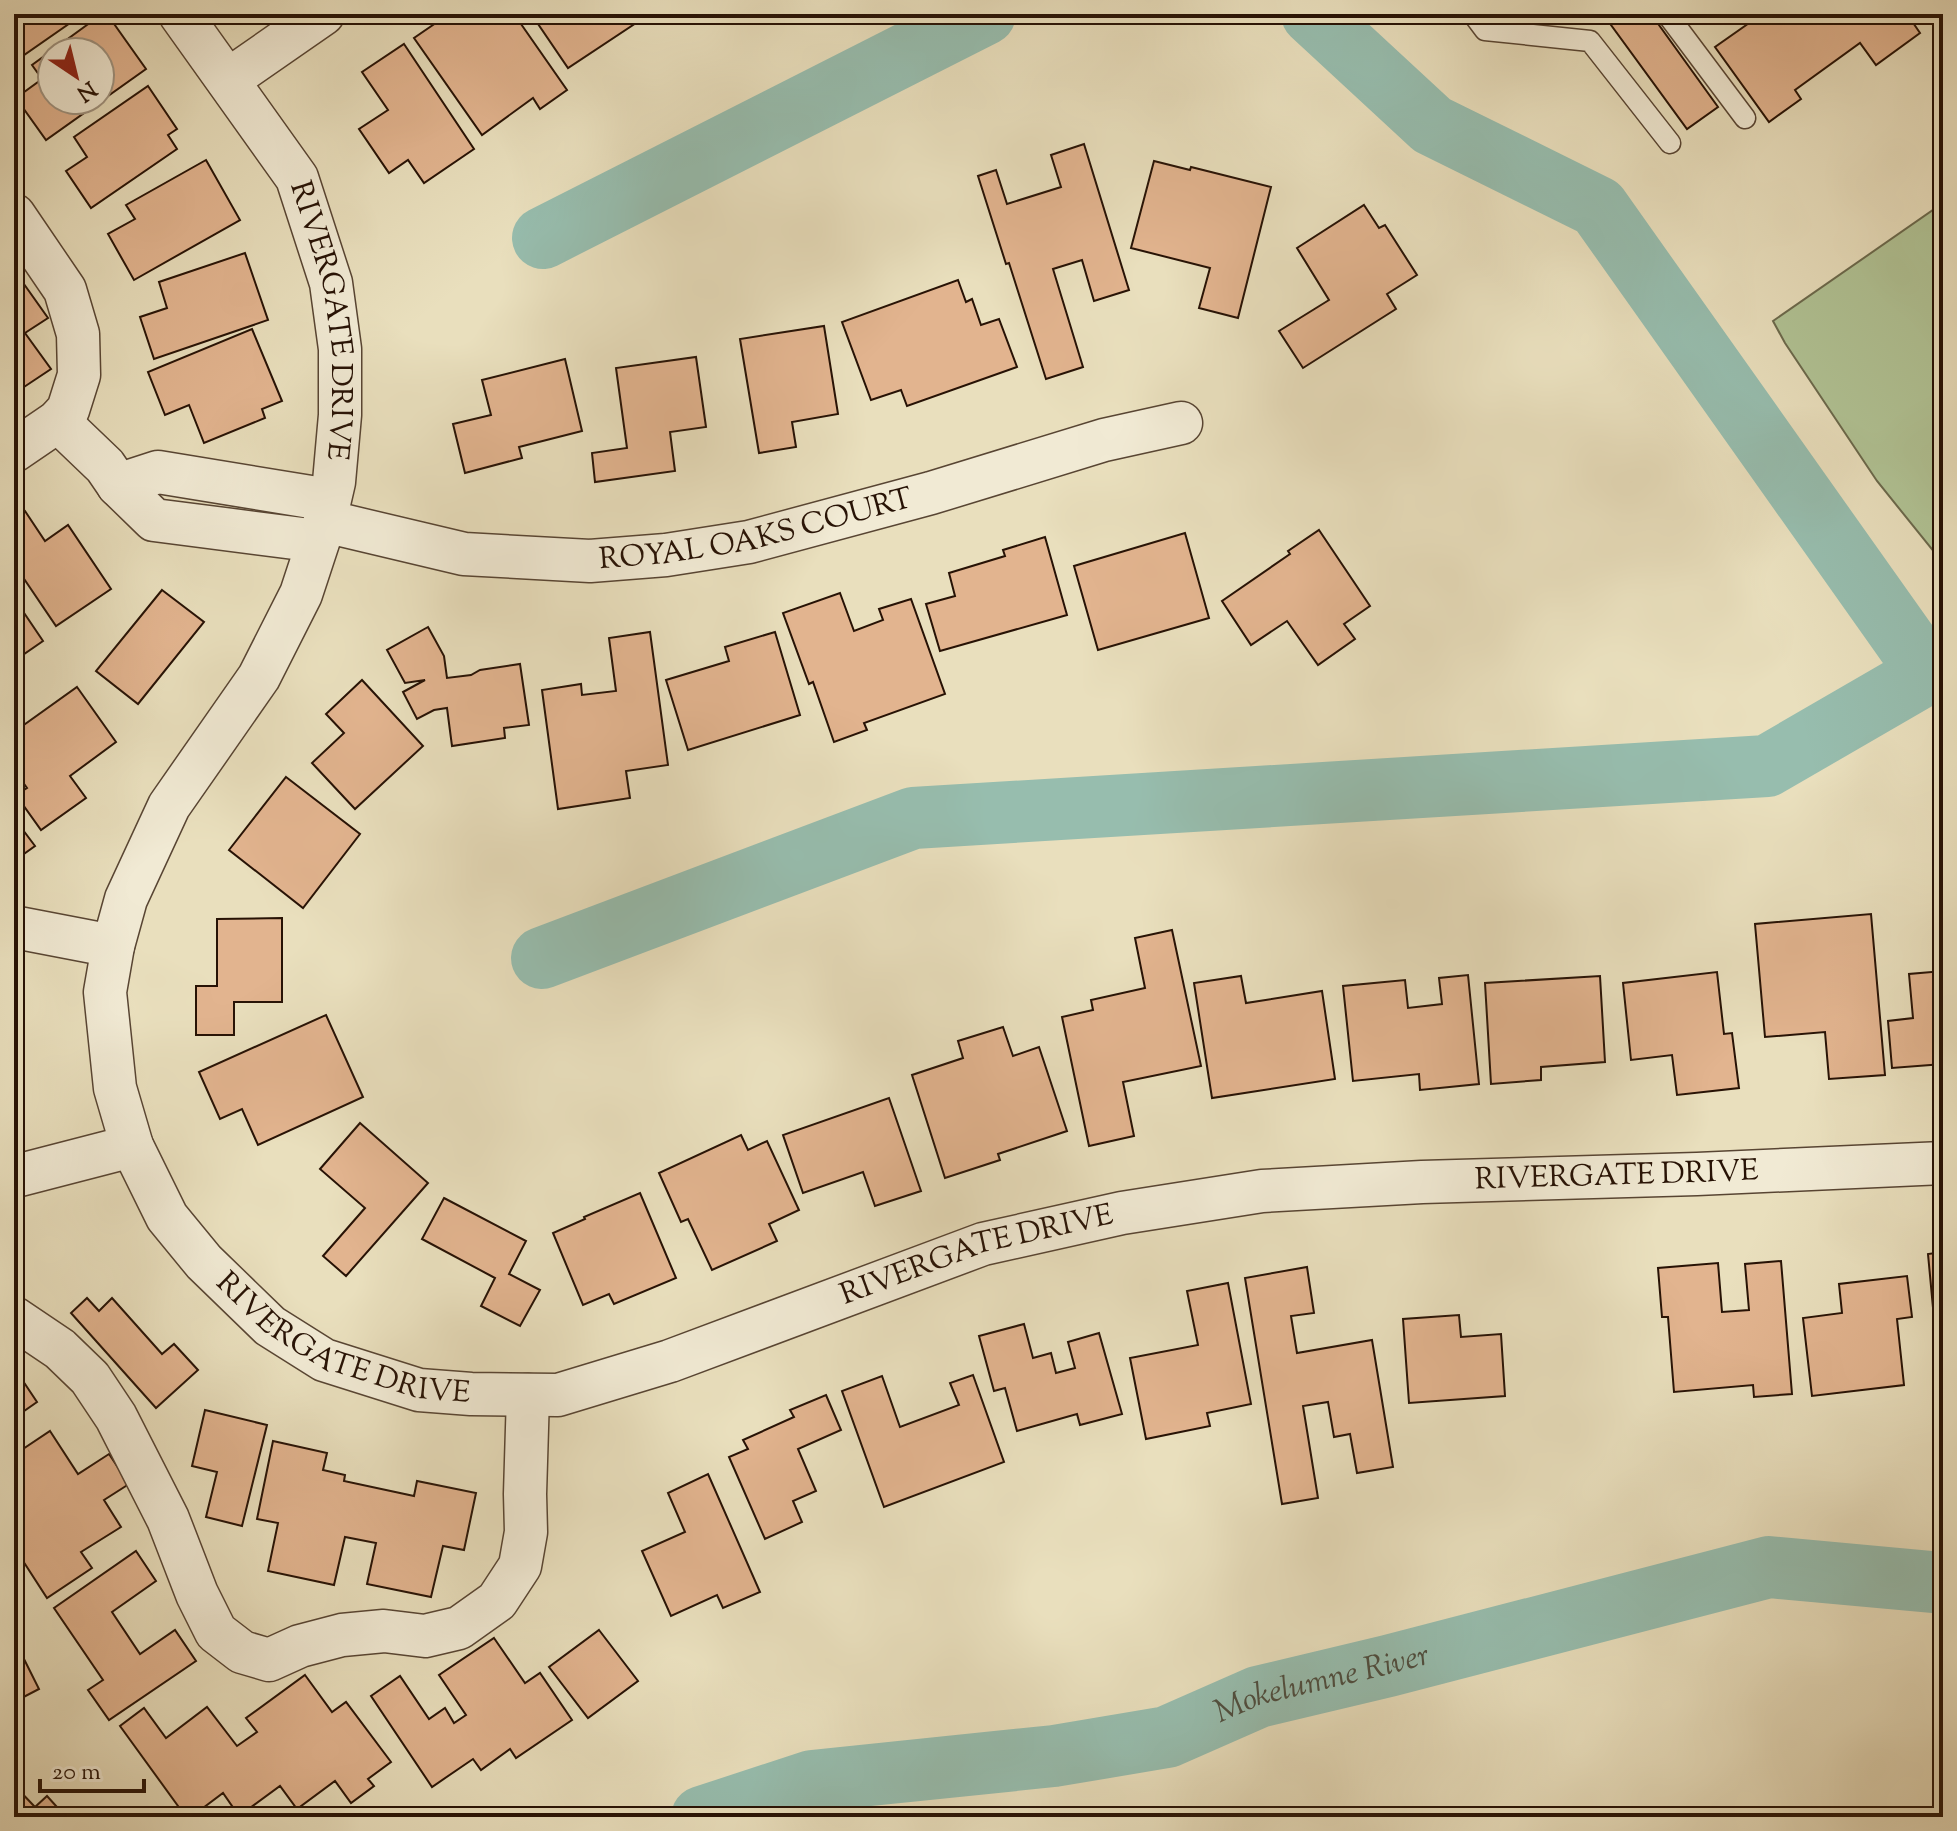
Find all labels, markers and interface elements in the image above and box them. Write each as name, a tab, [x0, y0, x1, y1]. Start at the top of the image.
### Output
north arrow	[36, 36, 116, 116]
text: N	[69, 72, 102, 108]
street label: RIVERGATE DRIVE	[278, 176, 362, 462]
street label: ROYAL OAKS COURT	[597, 477, 917, 582]
street label: RIVERGATE DRIVE	[1474, 1150, 1759, 1202]
street label: RIVERGATE DRIVE	[834, 1194, 1117, 1317]
street label: RIVERGATE DRIVE	[205, 1263, 472, 1415]
water label: Mokelumne River	[1207, 1633, 1434, 1736]
scale bar	[40, 1743, 144, 1793]
text: 20 m	[52, 1756, 101, 1790]

